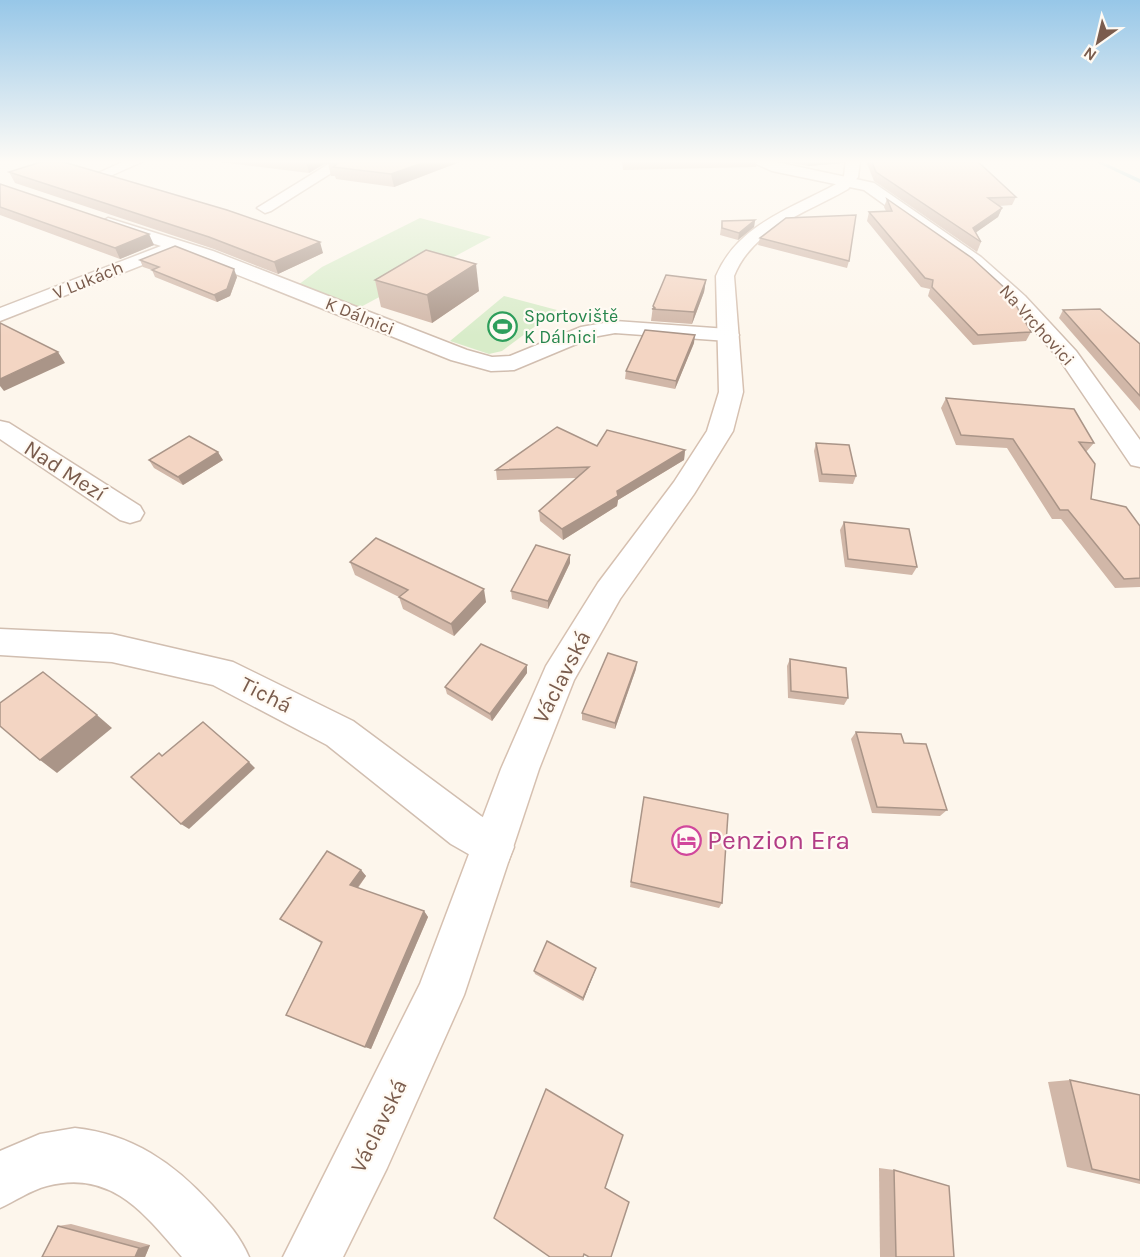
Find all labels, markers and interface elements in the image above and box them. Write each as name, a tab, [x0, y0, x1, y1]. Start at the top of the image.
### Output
north arrow	[1068, 12, 1128, 72]
text: N	[1080, 43, 1100, 65]
street label: V Lukách	[50, 256, 126, 304]
street label: Na Vrchovici	[995, 280, 1079, 370]
street label: K Dálnici	[322, 292, 398, 340]
place label: Sportoviště K Dálnici	[524, 305, 618, 348]
sports icon: Sportoviště K Dálnici	[487, 310, 519, 342]
street label: Nad Mezí	[19, 435, 111, 507]
street label: Václavská	[528, 626, 596, 728]
street label: Tichá	[236, 671, 296, 719]
hotel icon: Penzion Era	[670, 824, 702, 856]
place label: Penzion Era	[707, 824, 850, 856]
street label: Václavská	[345, 1075, 413, 1177]

